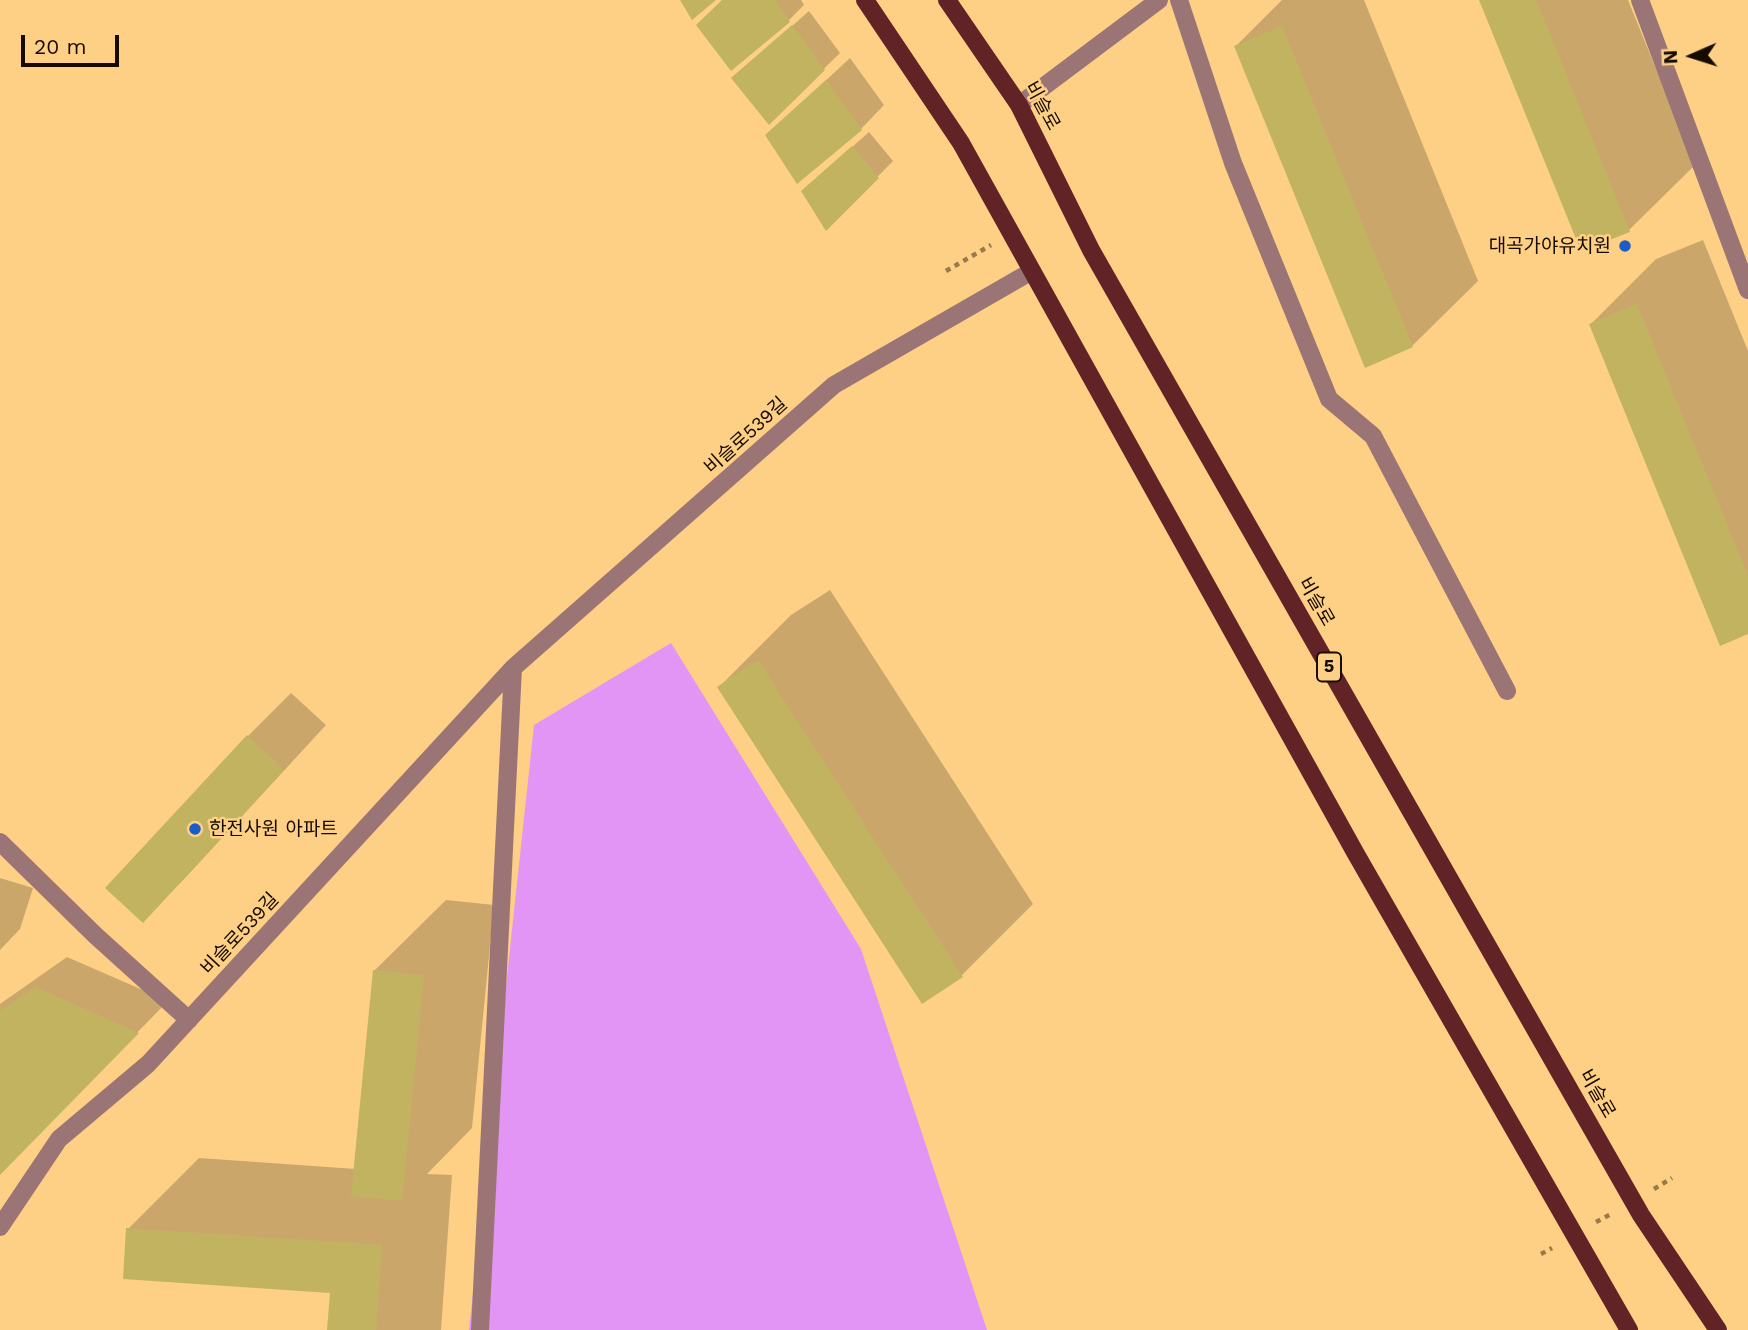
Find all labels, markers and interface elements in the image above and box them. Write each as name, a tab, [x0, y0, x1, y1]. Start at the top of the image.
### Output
scale bar	[24, 21, 122, 65]
north arrow	[1657, 21, 1727, 91]
text: 20 m	[34, 34, 86, 59]
text: N	[1659, 49, 1682, 65]
street label: 비슬로	[1019, 78, 1065, 134]
place label: 대곡가야유치원	[1489, 235, 1611, 257]
marker: 대곡가야유치원	[1617, 238, 1633, 254]
street label: 비슬로539길	[700, 393, 792, 479]
street label: 비슬로	[1293, 574, 1339, 630]
road number: 5	[1317, 652, 1341, 682]
place label: 한전사원 아파트	[209, 818, 338, 840]
marker: 한전사원 아파트	[187, 821, 203, 837]
street label: 비슬로539길	[196, 888, 284, 980]
street label: 비슬로	[1574, 1066, 1620, 1122]

